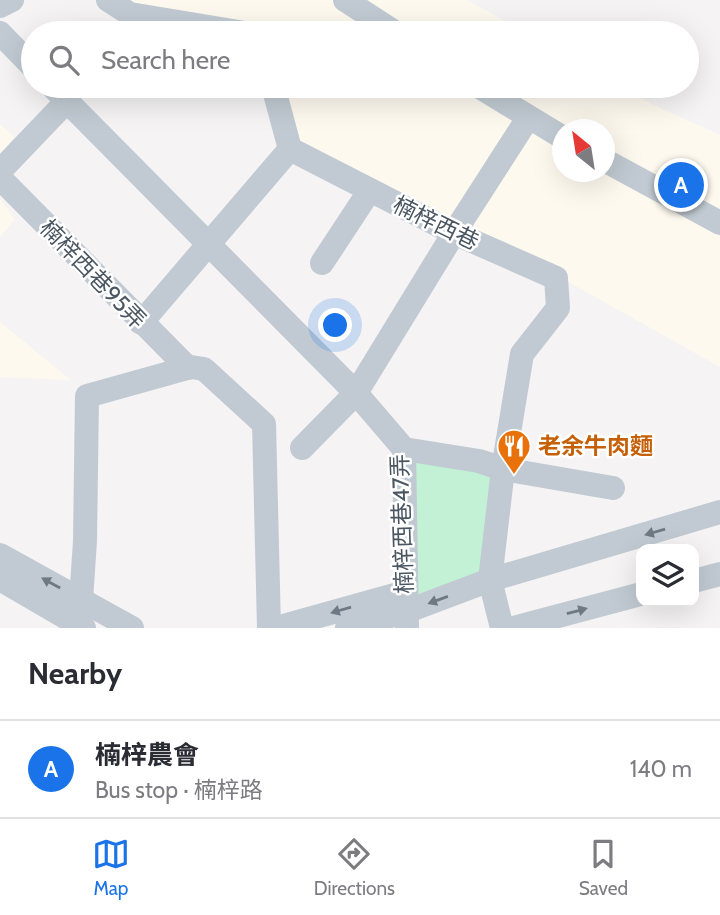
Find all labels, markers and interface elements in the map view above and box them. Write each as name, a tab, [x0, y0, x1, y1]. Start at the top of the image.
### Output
search box	[21, 21, 699, 98]
icon: search	[45, 41, 83, 79]
text: Search here	[101, 44, 230, 76]
north arrow	[552, 119, 615, 182]
pin: A	[658, 159, 704, 211]
street label: 楠梓西巷	[389, 190, 483, 256]
street label: 楠梓西巷95弄	[34, 214, 152, 334]
your location	[318, 308, 352, 342]
restaurant icon: 老余牛肉麵	[495, 427, 533, 476]
place label: 老余牛肉麵	[538, 432, 653, 460]
street label: 楠梓西巷47弄	[386, 454, 418, 594]
one-way arrow	[644, 528, 665, 538]
map controls	[636, 544, 699, 607]
button: layers	[636, 544, 699, 607]
one-way arrow	[41, 577, 60, 589]
one-way arrow	[427, 595, 448, 606]
one-way arrow	[329, 605, 351, 616]
one-way arrow	[566, 605, 588, 616]
text: Nearby	[28, 655, 122, 692]
text: 楠梓農會	[95, 739, 199, 771]
text: A	[44, 755, 58, 783]
text: 140 m	[630, 755, 692, 783]
text: Bus stop · 楠梓路	[95, 776, 263, 804]
tab: Map	[92, 835, 130, 900]
tab: Directions	[314, 835, 395, 900]
tab: Saved	[579, 835, 628, 900]

